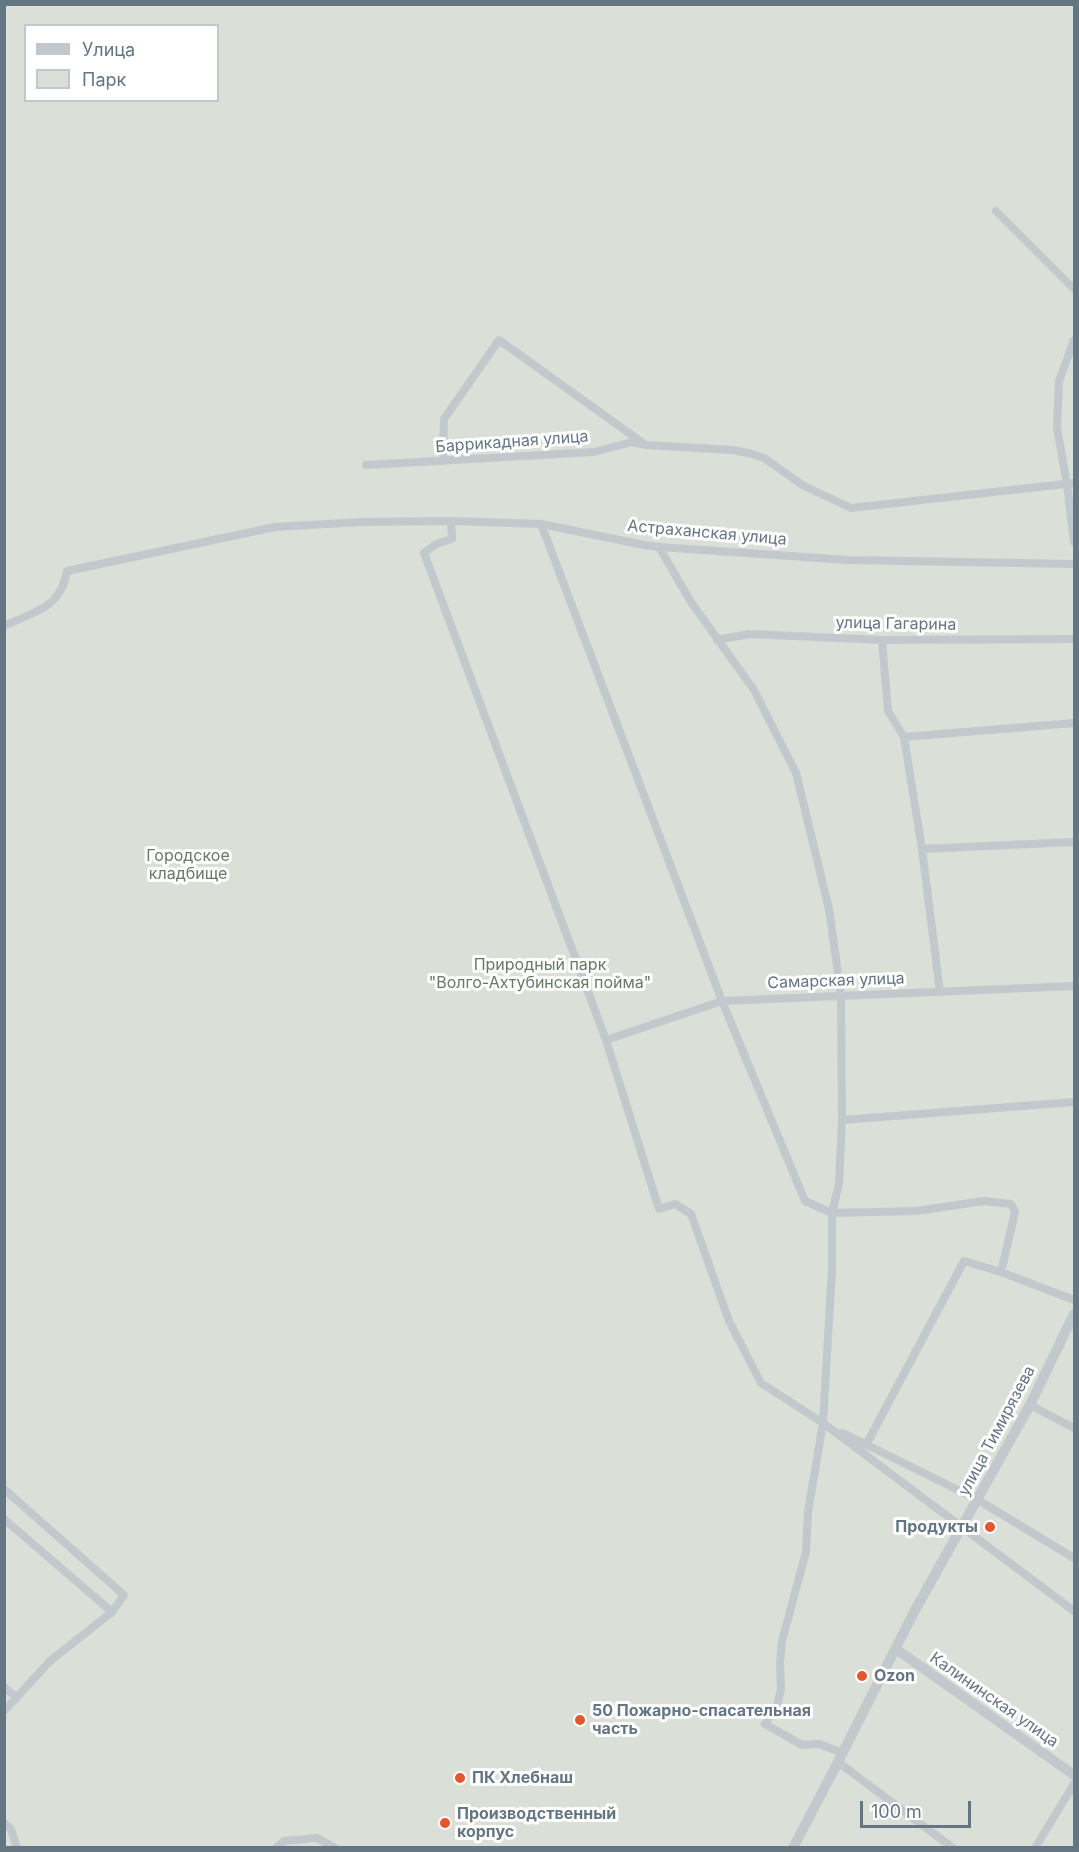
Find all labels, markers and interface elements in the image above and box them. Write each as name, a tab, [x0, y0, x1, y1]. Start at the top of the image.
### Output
legend	[24, 24, 219, 102]
text: Улица	[82, 39, 135, 60]
text: Парк	[82, 69, 126, 90]
street label: Баррикадная улица	[435, 427, 589, 457]
street label: Астраханская улица	[627, 516, 787, 550]
street label: улица Гагарина	[835, 613, 957, 635]
park label: Городское кладбище	[146, 846, 230, 884]
park label: Природный парк "Волго-Ахтубинская пойма"	[429, 955, 651, 993]
street label: Самарская улица	[767, 969, 905, 993]
street label: улица Тимирязева	[955, 1363, 1039, 1499]
place label: Продукты	[895, 1517, 978, 1537]
marker: Продукты	[983, 1520, 997, 1534]
street label: Калининская улица	[926, 1648, 1062, 1752]
place label: Ozon	[874, 1666, 915, 1686]
marker: Ozon	[855, 1669, 869, 1683]
place label: 50 Пожарно-спасательная часть	[592, 1701, 811, 1739]
marker: 50 Пожарно-спасательная часть	[573, 1713, 587, 1727]
place label: ПК Хлебнаш	[472, 1768, 573, 1788]
marker: ПК Хлебнаш	[453, 1771, 467, 1785]
scale bar	[863, 1789, 974, 1827]
text: 100 m	[871, 1801, 922, 1822]
place label: Производственный корпус	[457, 1804, 616, 1842]
marker: Производственный корпус	[438, 1816, 452, 1830]

